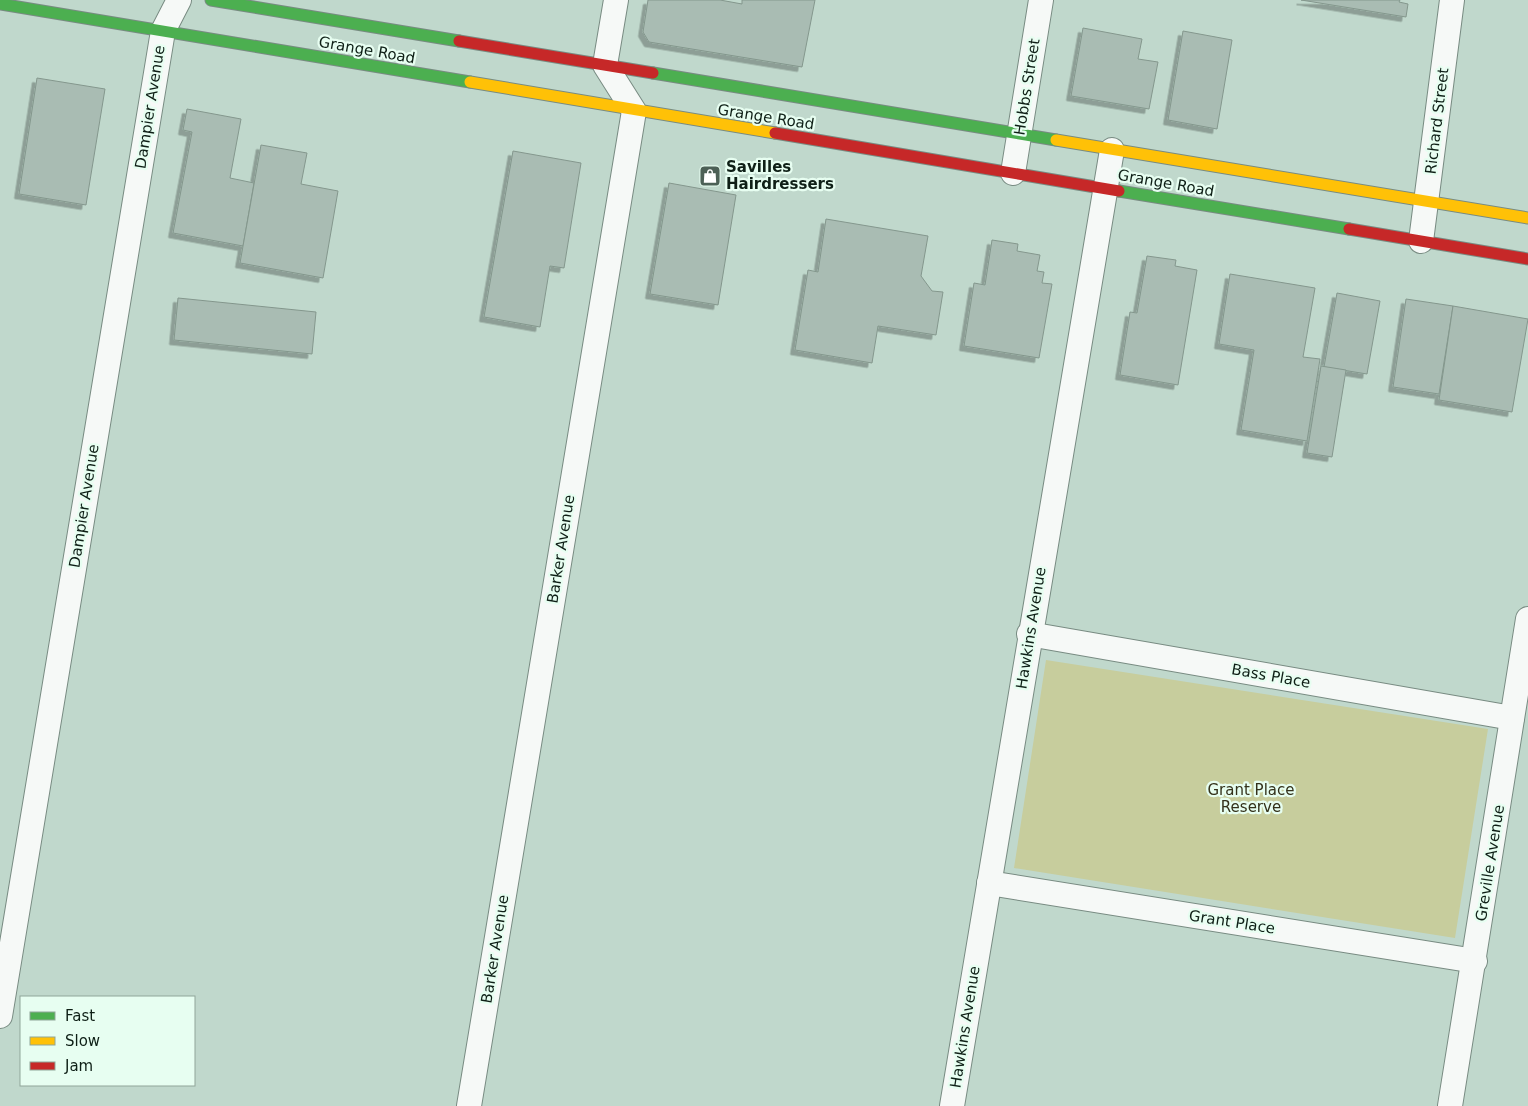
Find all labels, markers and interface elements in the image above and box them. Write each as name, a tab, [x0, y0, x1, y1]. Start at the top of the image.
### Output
street label: Grange Road	[317, 33, 417, 67]
street label: Hobbs Street	[1010, 37, 1044, 137]
street label: Dampier Avenue	[131, 44, 169, 170]
street label: Richard Street	[1422, 67, 1452, 175]
street label: Grange Road	[716, 100, 816, 134]
place label: Savilles Hairdressers	[726, 158, 834, 193]
shop icon: Savilles Hairdressers	[698, 164, 722, 188]
street label: Grange Road	[1116, 166, 1216, 200]
street label: Dampier Avenue	[65, 443, 103, 569]
street label: Barker Avenue	[544, 493, 578, 605]
street label: Hawkins Avenue	[1012, 566, 1050, 690]
street label: Bass Place	[1230, 660, 1312, 692]
park label: Grant Place Reserve	[1207, 781, 1295, 816]
street label: Greville Avenue	[1472, 803, 1508, 923]
street label: Barker Avenue	[478, 893, 512, 1005]
street label: Grant Place	[1188, 906, 1276, 938]
street label: Hawkins Avenue	[946, 965, 984, 1089]
legend	[20, 996, 195, 1086]
text: Fast	[65, 1007, 95, 1025]
text: Slow	[65, 1032, 100, 1050]
text: Jam	[64, 1057, 93, 1075]

